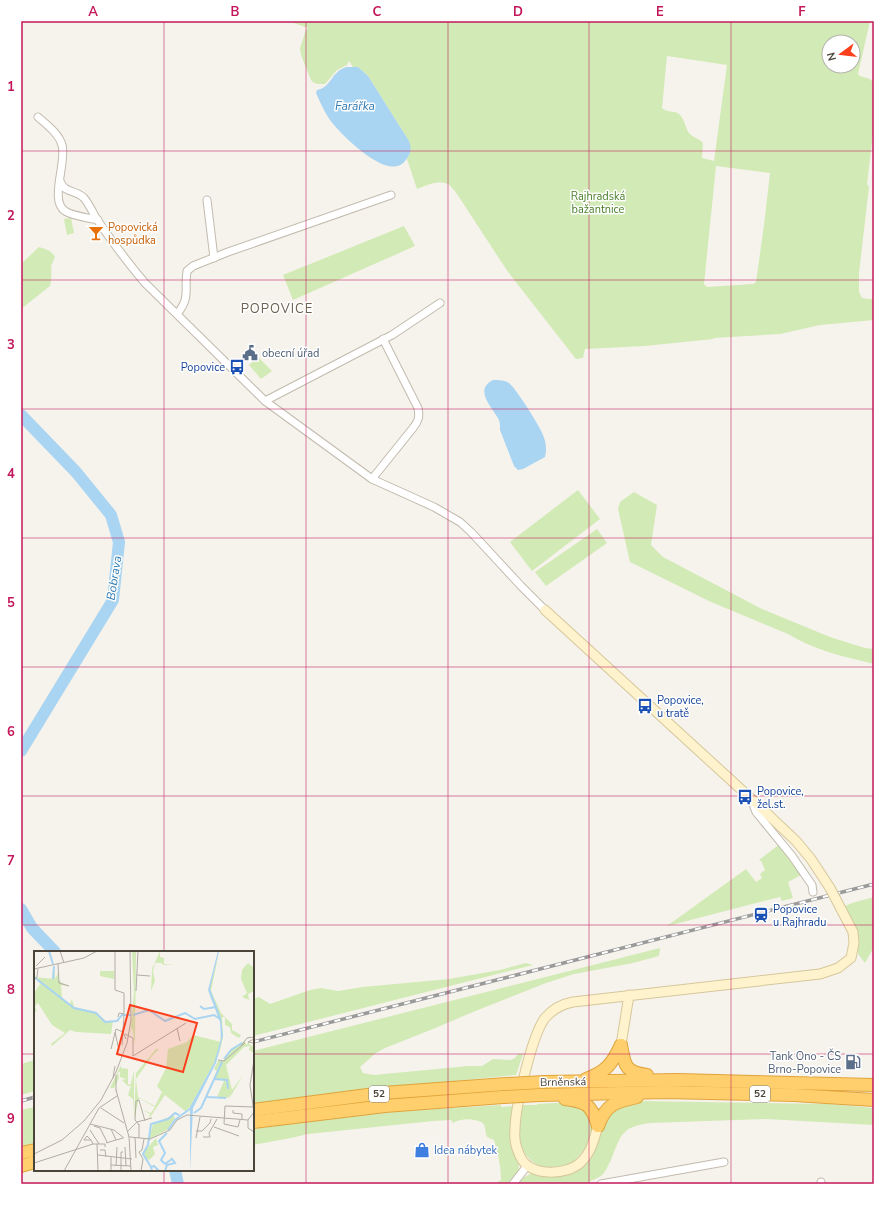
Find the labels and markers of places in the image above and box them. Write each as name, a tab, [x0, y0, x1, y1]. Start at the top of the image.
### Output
place label: Popovická hospůdka	[108, 220, 158, 248]
bar icon: Popovická hospůdka	[87, 224, 105, 242]
public building icon: obecní úřad	[241, 344, 259, 362]
place label: obecní úřad	[262, 346, 319, 361]
bus stop icon: Popovice	[228, 358, 246, 376]
place label: Popovice	[181, 360, 225, 375]
place label: Popovice, u tratě	[657, 693, 704, 721]
bus stop icon: Popovice, u tratě	[636, 697, 654, 715]
place label: Popovice, žel.st.	[757, 784, 804, 812]
bus stop icon: Popovice, žel.st.	[736, 788, 754, 806]
place label: Popovice u Rajhradu	[773, 902, 826, 930]
station icon: Popovice u Rajhradu	[752, 906, 770, 924]
place label: Tank Ono - ČS Brno-Popovice	[768, 1048, 841, 1077]
fuel station icon: Tank Ono - ČS Brno-Popovice	[844, 1053, 862, 1071]
shop icon: Idea nábytek	[413, 1141, 431, 1159]
place label: Idea nábytek	[434, 1143, 498, 1158]

